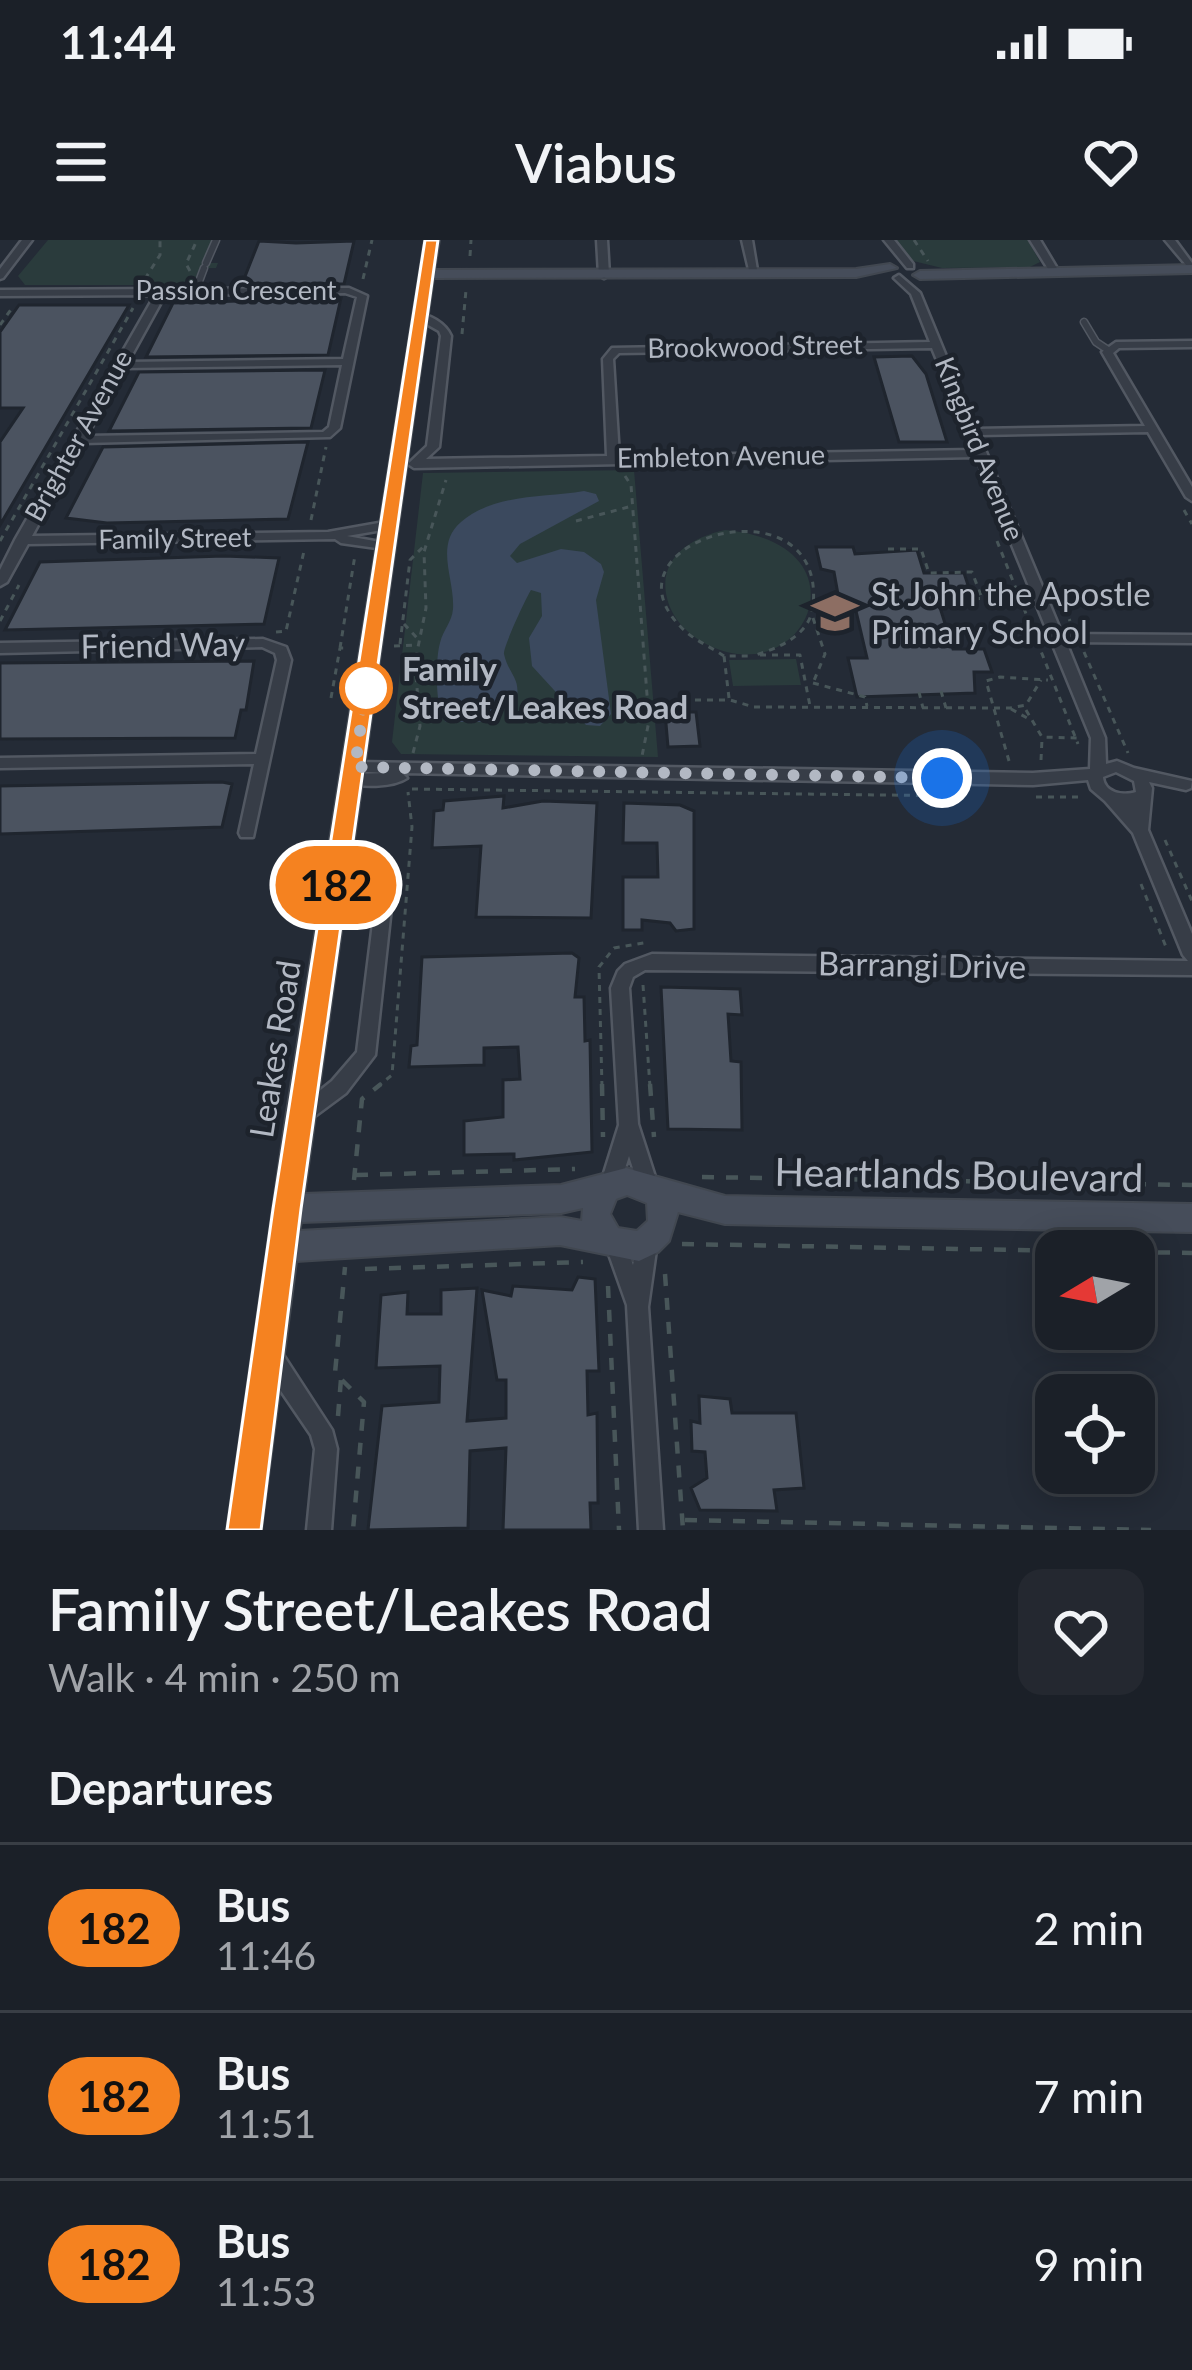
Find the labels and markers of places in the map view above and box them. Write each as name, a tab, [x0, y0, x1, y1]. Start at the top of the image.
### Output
place label: St John the Apostle Primary School	[871, 573, 1151, 651]
school or university icon: St John the Apostle Primary School	[810, 588, 860, 638]
place label: Family Street/Leakes Road	[402, 648, 688, 726]
marker: Family Street/Leakes Road	[341, 663, 391, 713]

